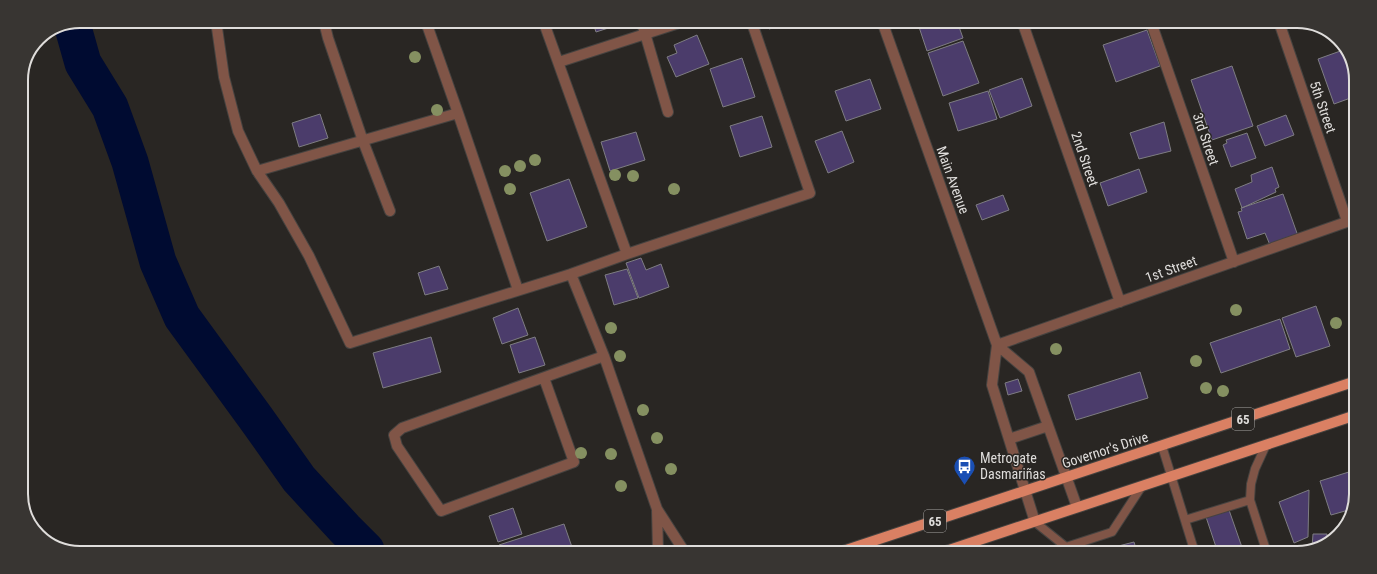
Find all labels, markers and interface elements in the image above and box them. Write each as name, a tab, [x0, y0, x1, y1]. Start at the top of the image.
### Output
street label: 5th Street	[1307, 79, 1339, 135]
street label: 3rd Street	[1190, 111, 1222, 167]
street label: 2nd Street	[1068, 130, 1102, 188]
street label: Main Avenue	[933, 144, 973, 216]
street label: 1st Street	[1143, 252, 1199, 286]
road number: 65	[1232, 408, 1254, 430]
street label: Governor's Drive	[1060, 428, 1150, 471]
place label: Metrogate Dasmariñas	[980, 450, 1046, 482]
bus stop icon: Metrogate Dasmariñas	[952, 453, 978, 486]
road number: 65	[924, 510, 946, 532]

